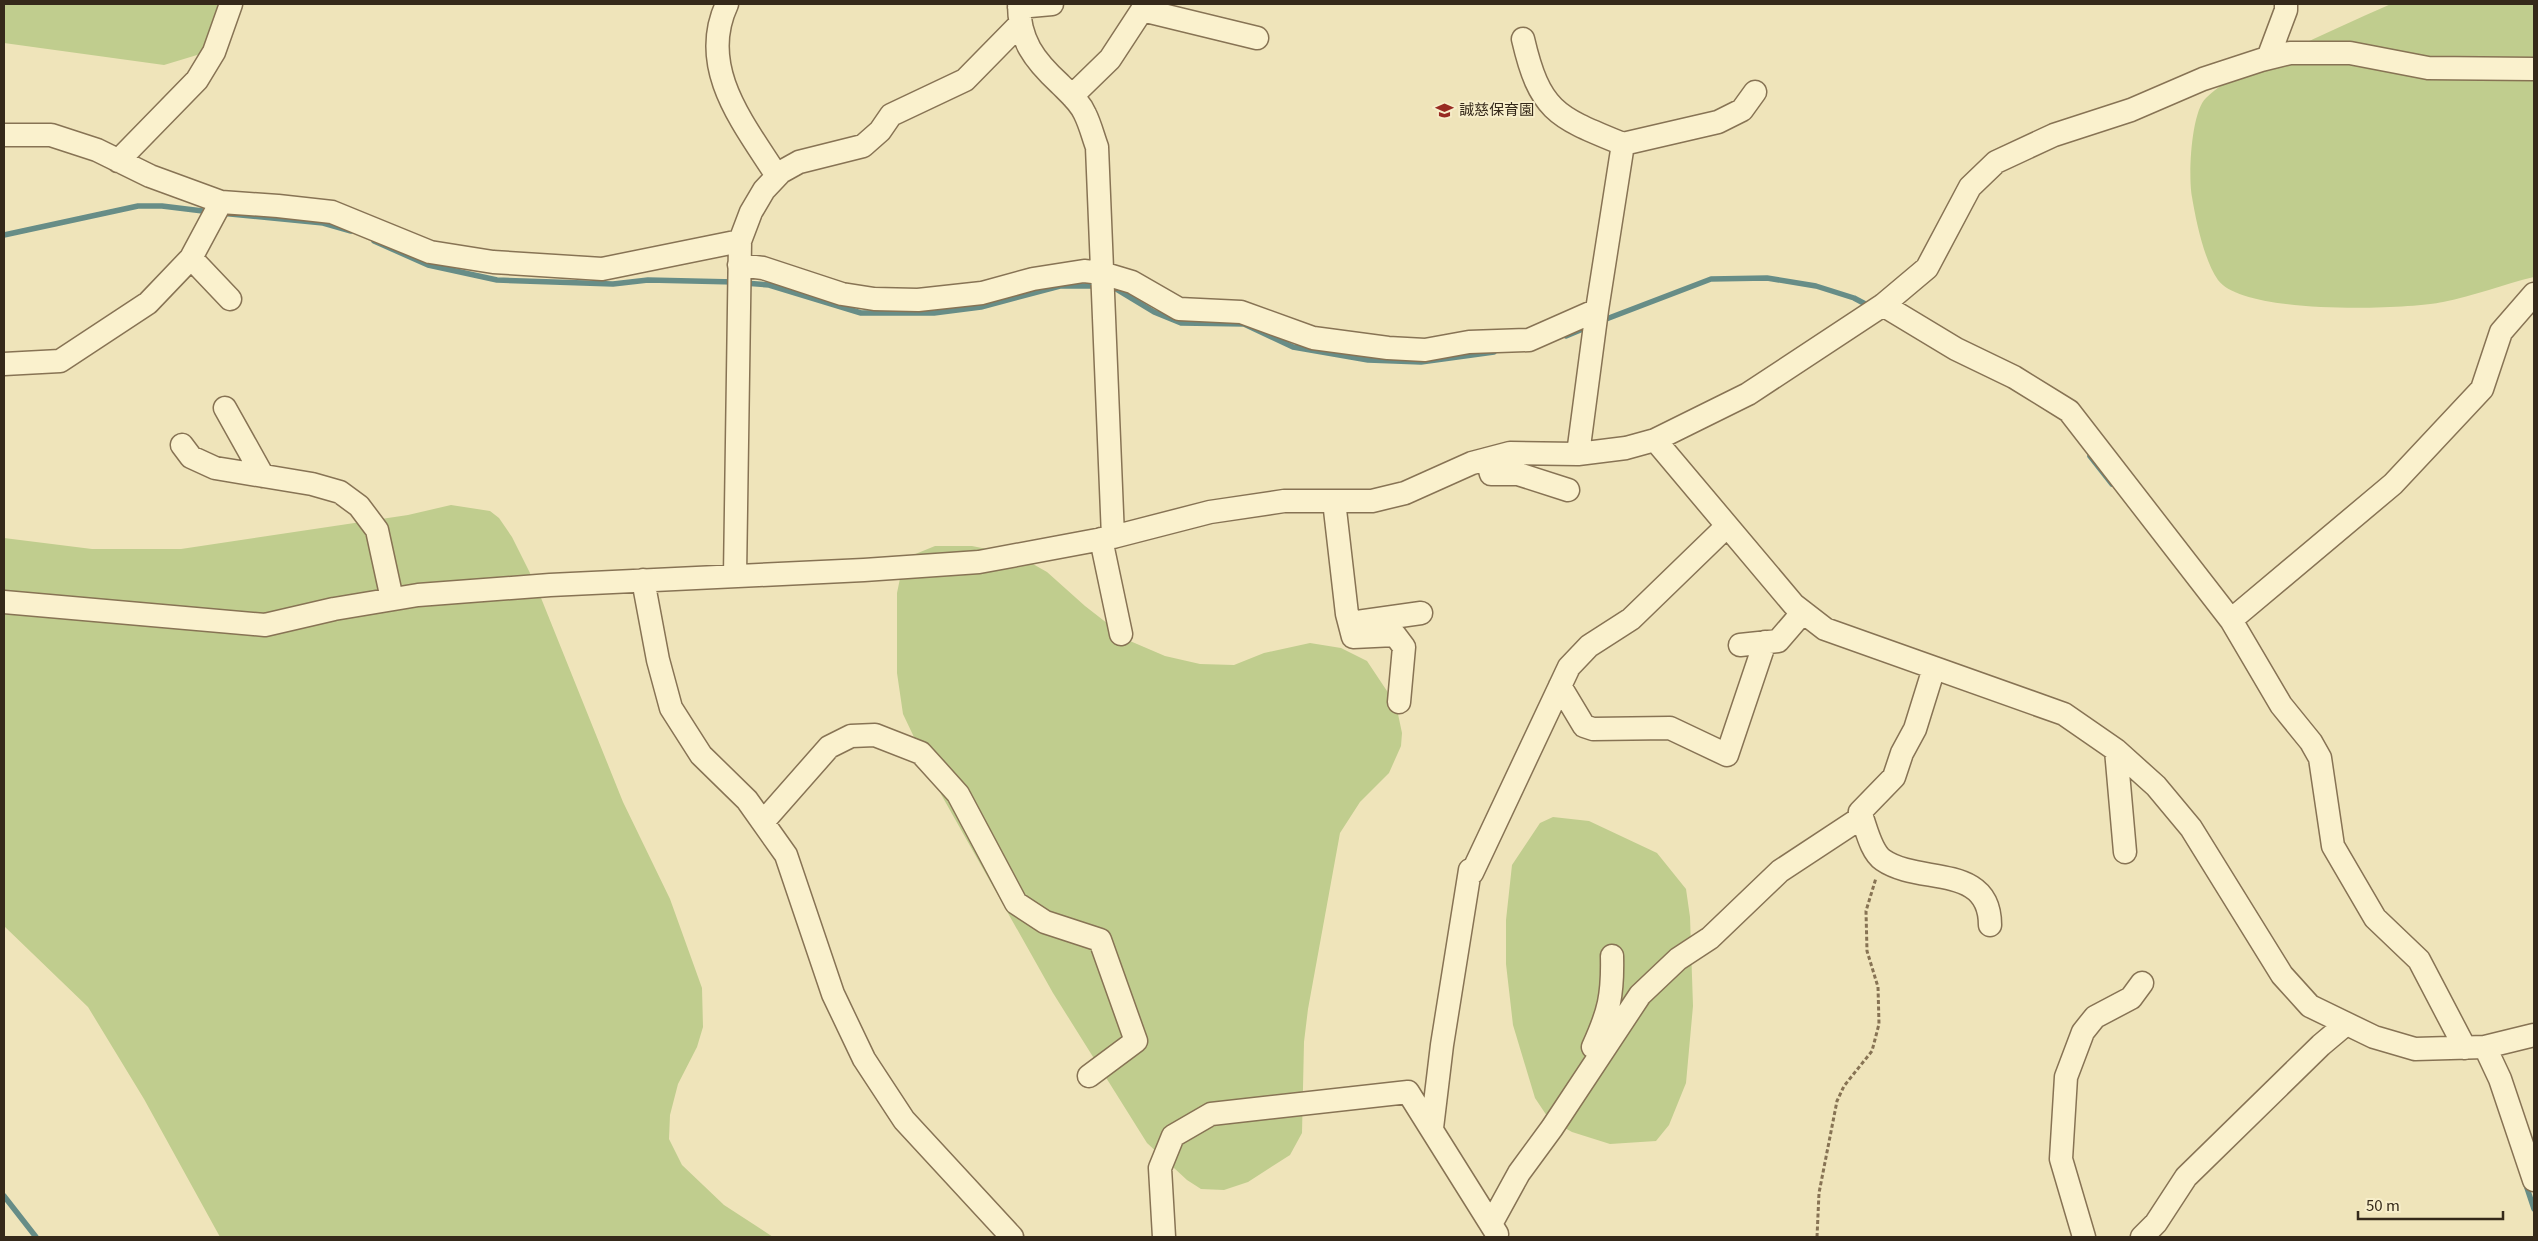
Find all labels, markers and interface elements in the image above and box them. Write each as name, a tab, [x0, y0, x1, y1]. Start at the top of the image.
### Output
place label: 誠慈保育園	[1459, 98, 1534, 119]
school or university icon: 誠慈保育園	[1435, 100, 1455, 120]
scale bar	[2358, 1188, 2503, 1220]
text: 50 m	[2366, 1194, 2400, 1215]

